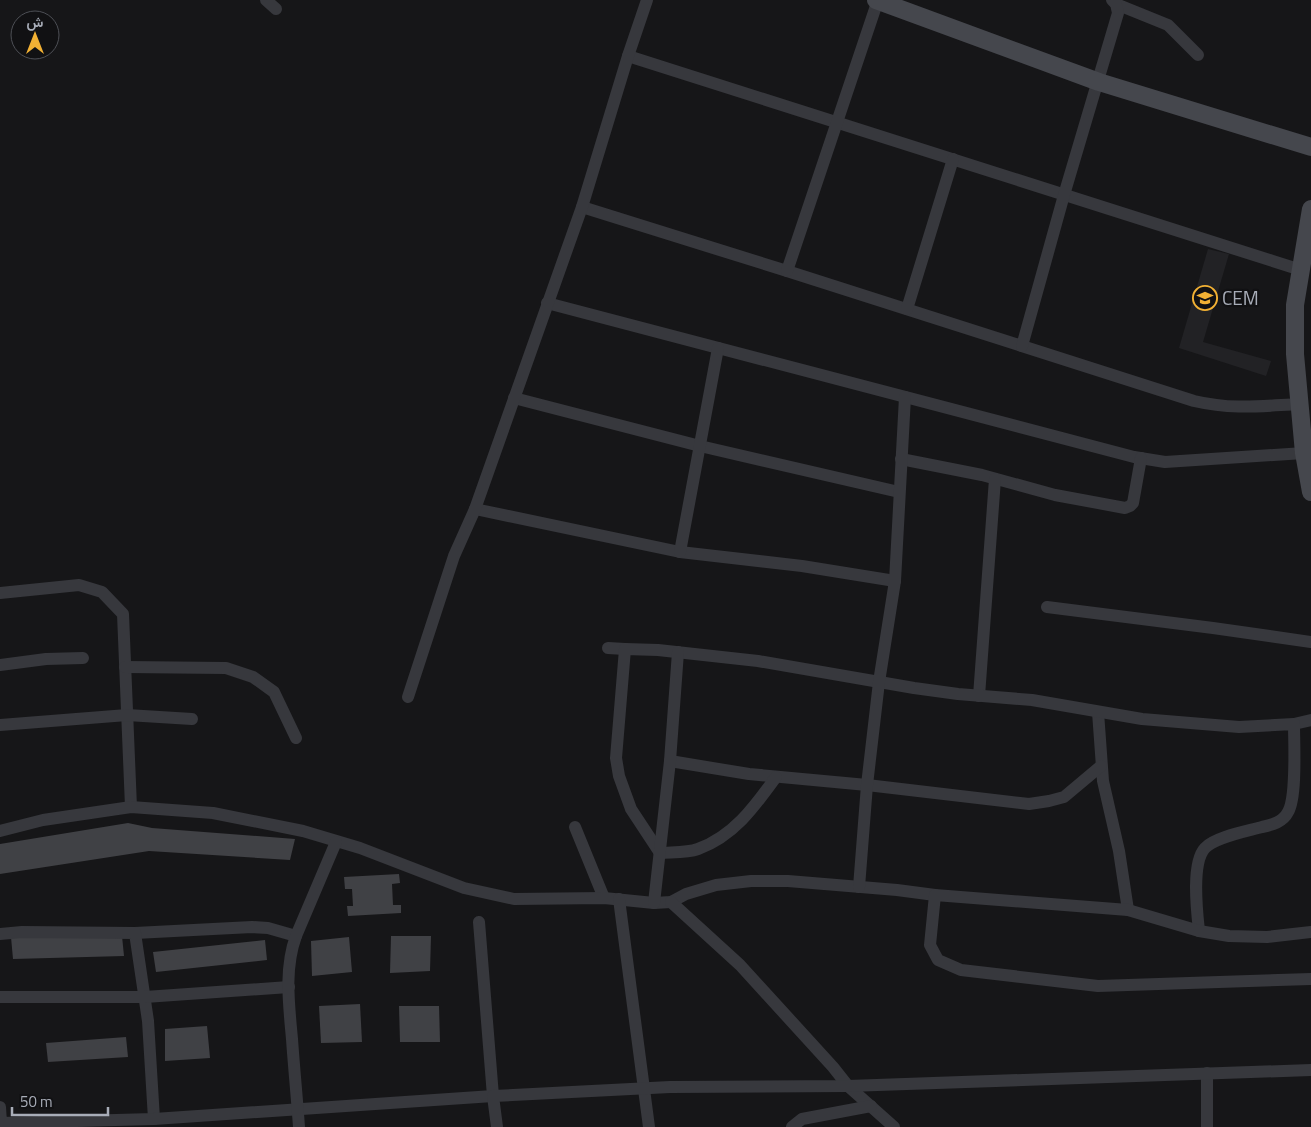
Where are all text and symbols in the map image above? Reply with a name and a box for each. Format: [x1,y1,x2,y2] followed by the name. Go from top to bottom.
[10,10,60,60] north arrow
[27,11,44,32] text: ش
[1222,283,1259,312] place label: CEM
[1192,285,1218,311] school or university icon: CEM
[12,1084,109,1116] scale bar
[20,1090,53,1113] text: 50 m

